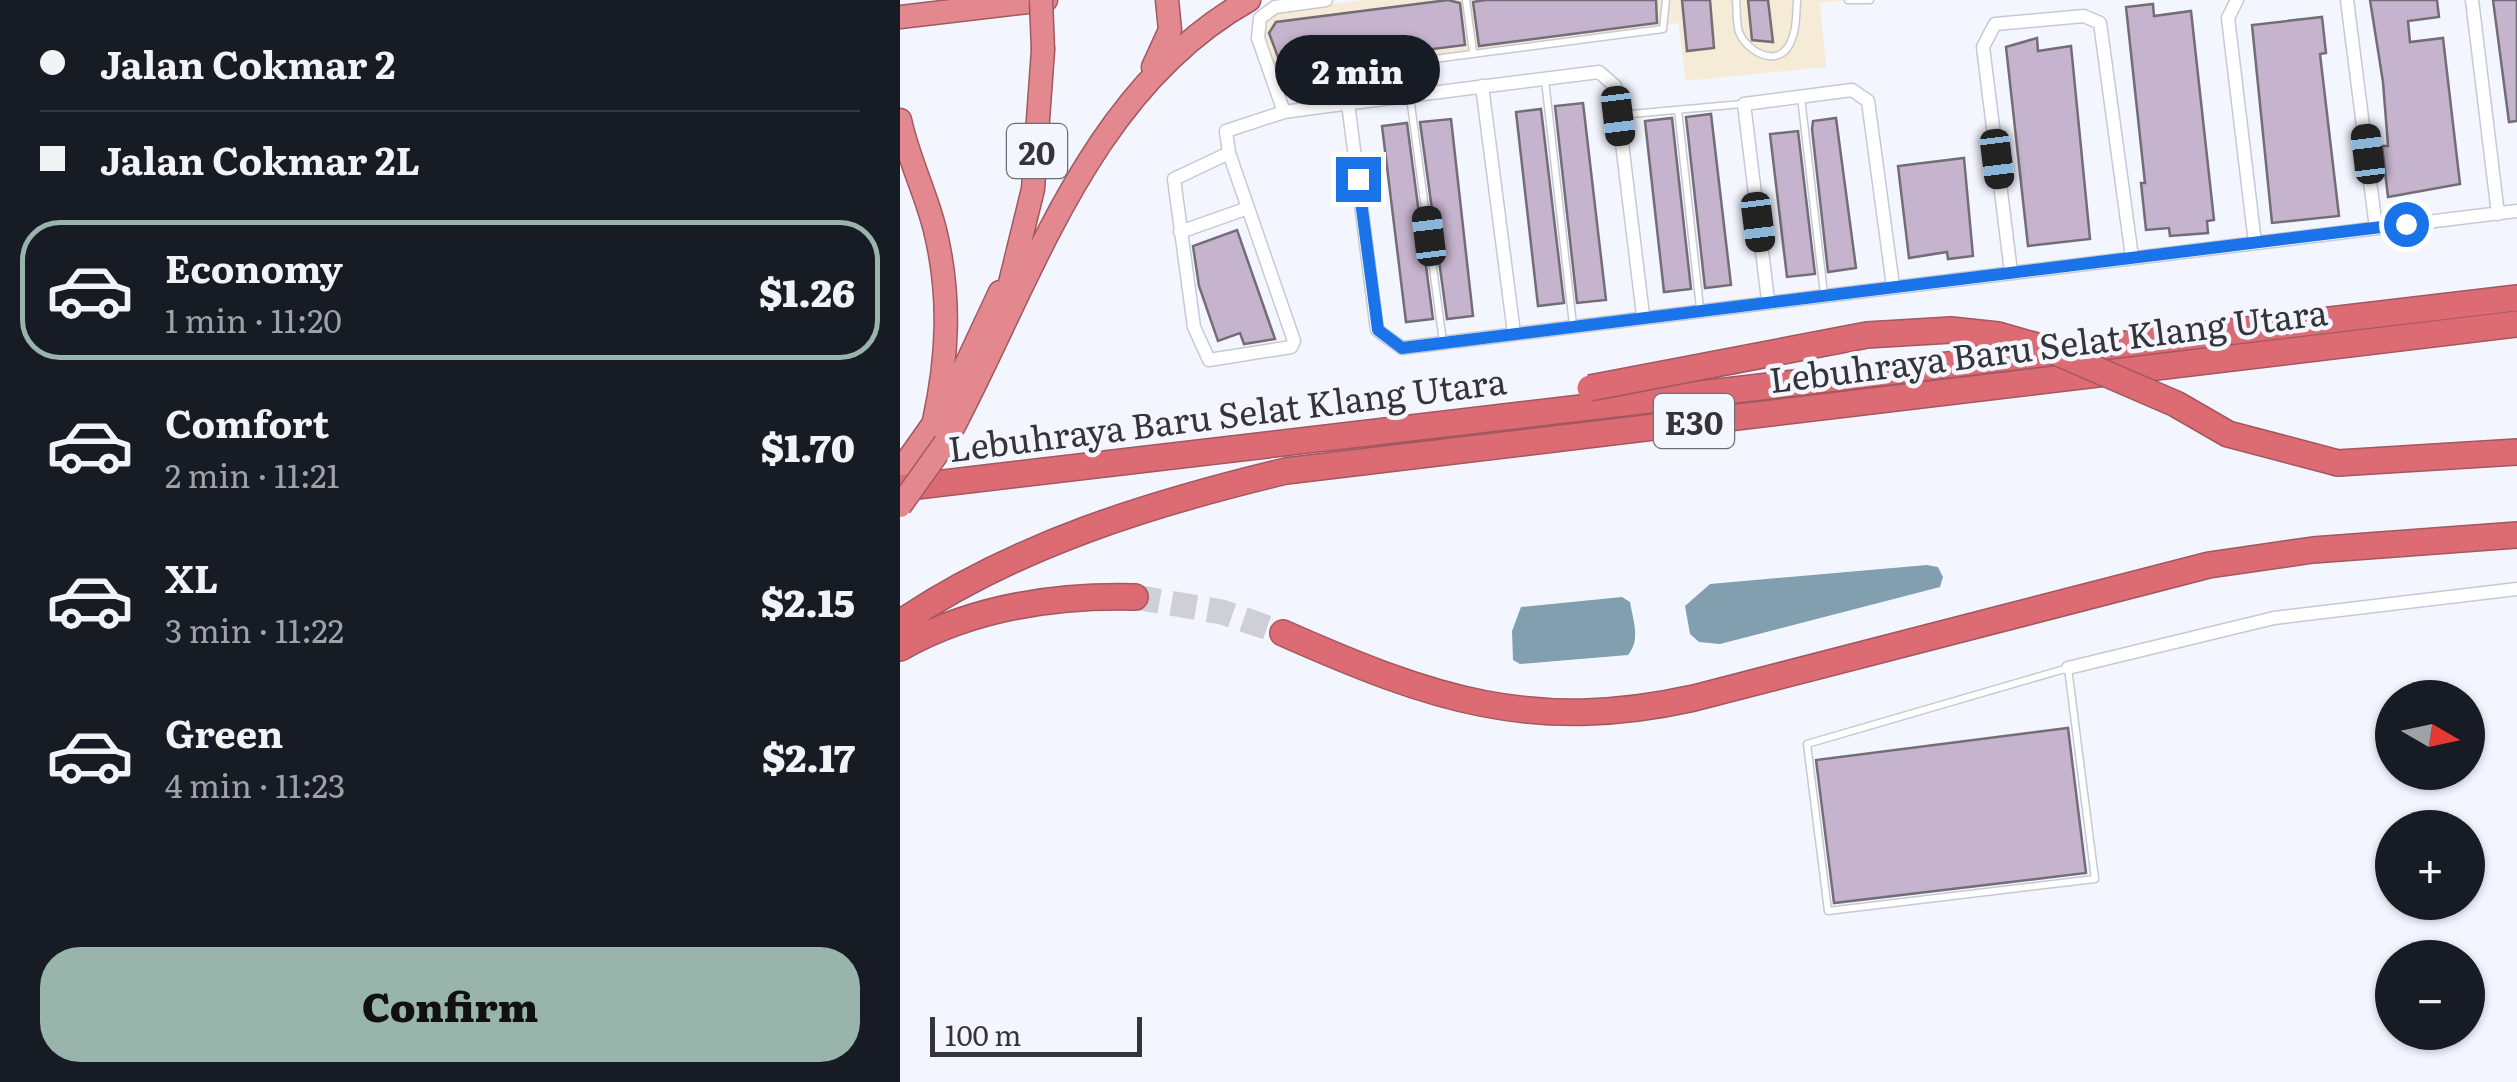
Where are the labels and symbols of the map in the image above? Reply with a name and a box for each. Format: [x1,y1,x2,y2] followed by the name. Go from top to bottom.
[1276,34,1440,104] callout: 2 min
[1599,84,1637,148] car
[2349,122,2387,186] car
[1007,124,1067,178] road number: 20
[1978,127,2016,191] car
[1336,157,1381,202] route end
[1739,190,1777,254] car
[2384,202,2429,247] route start
[1410,204,1448,268] car
[1766,284,2330,404] street label: Lebuhraya Baru Selat Klang Utara
[945,353,1509,473] street label: Lebuhraya Baru Selat Klang Utara
[1654,394,1734,448] road number: E30
[2375,680,2485,790] north arrow
[930,1012,1142,1056] scale bar

